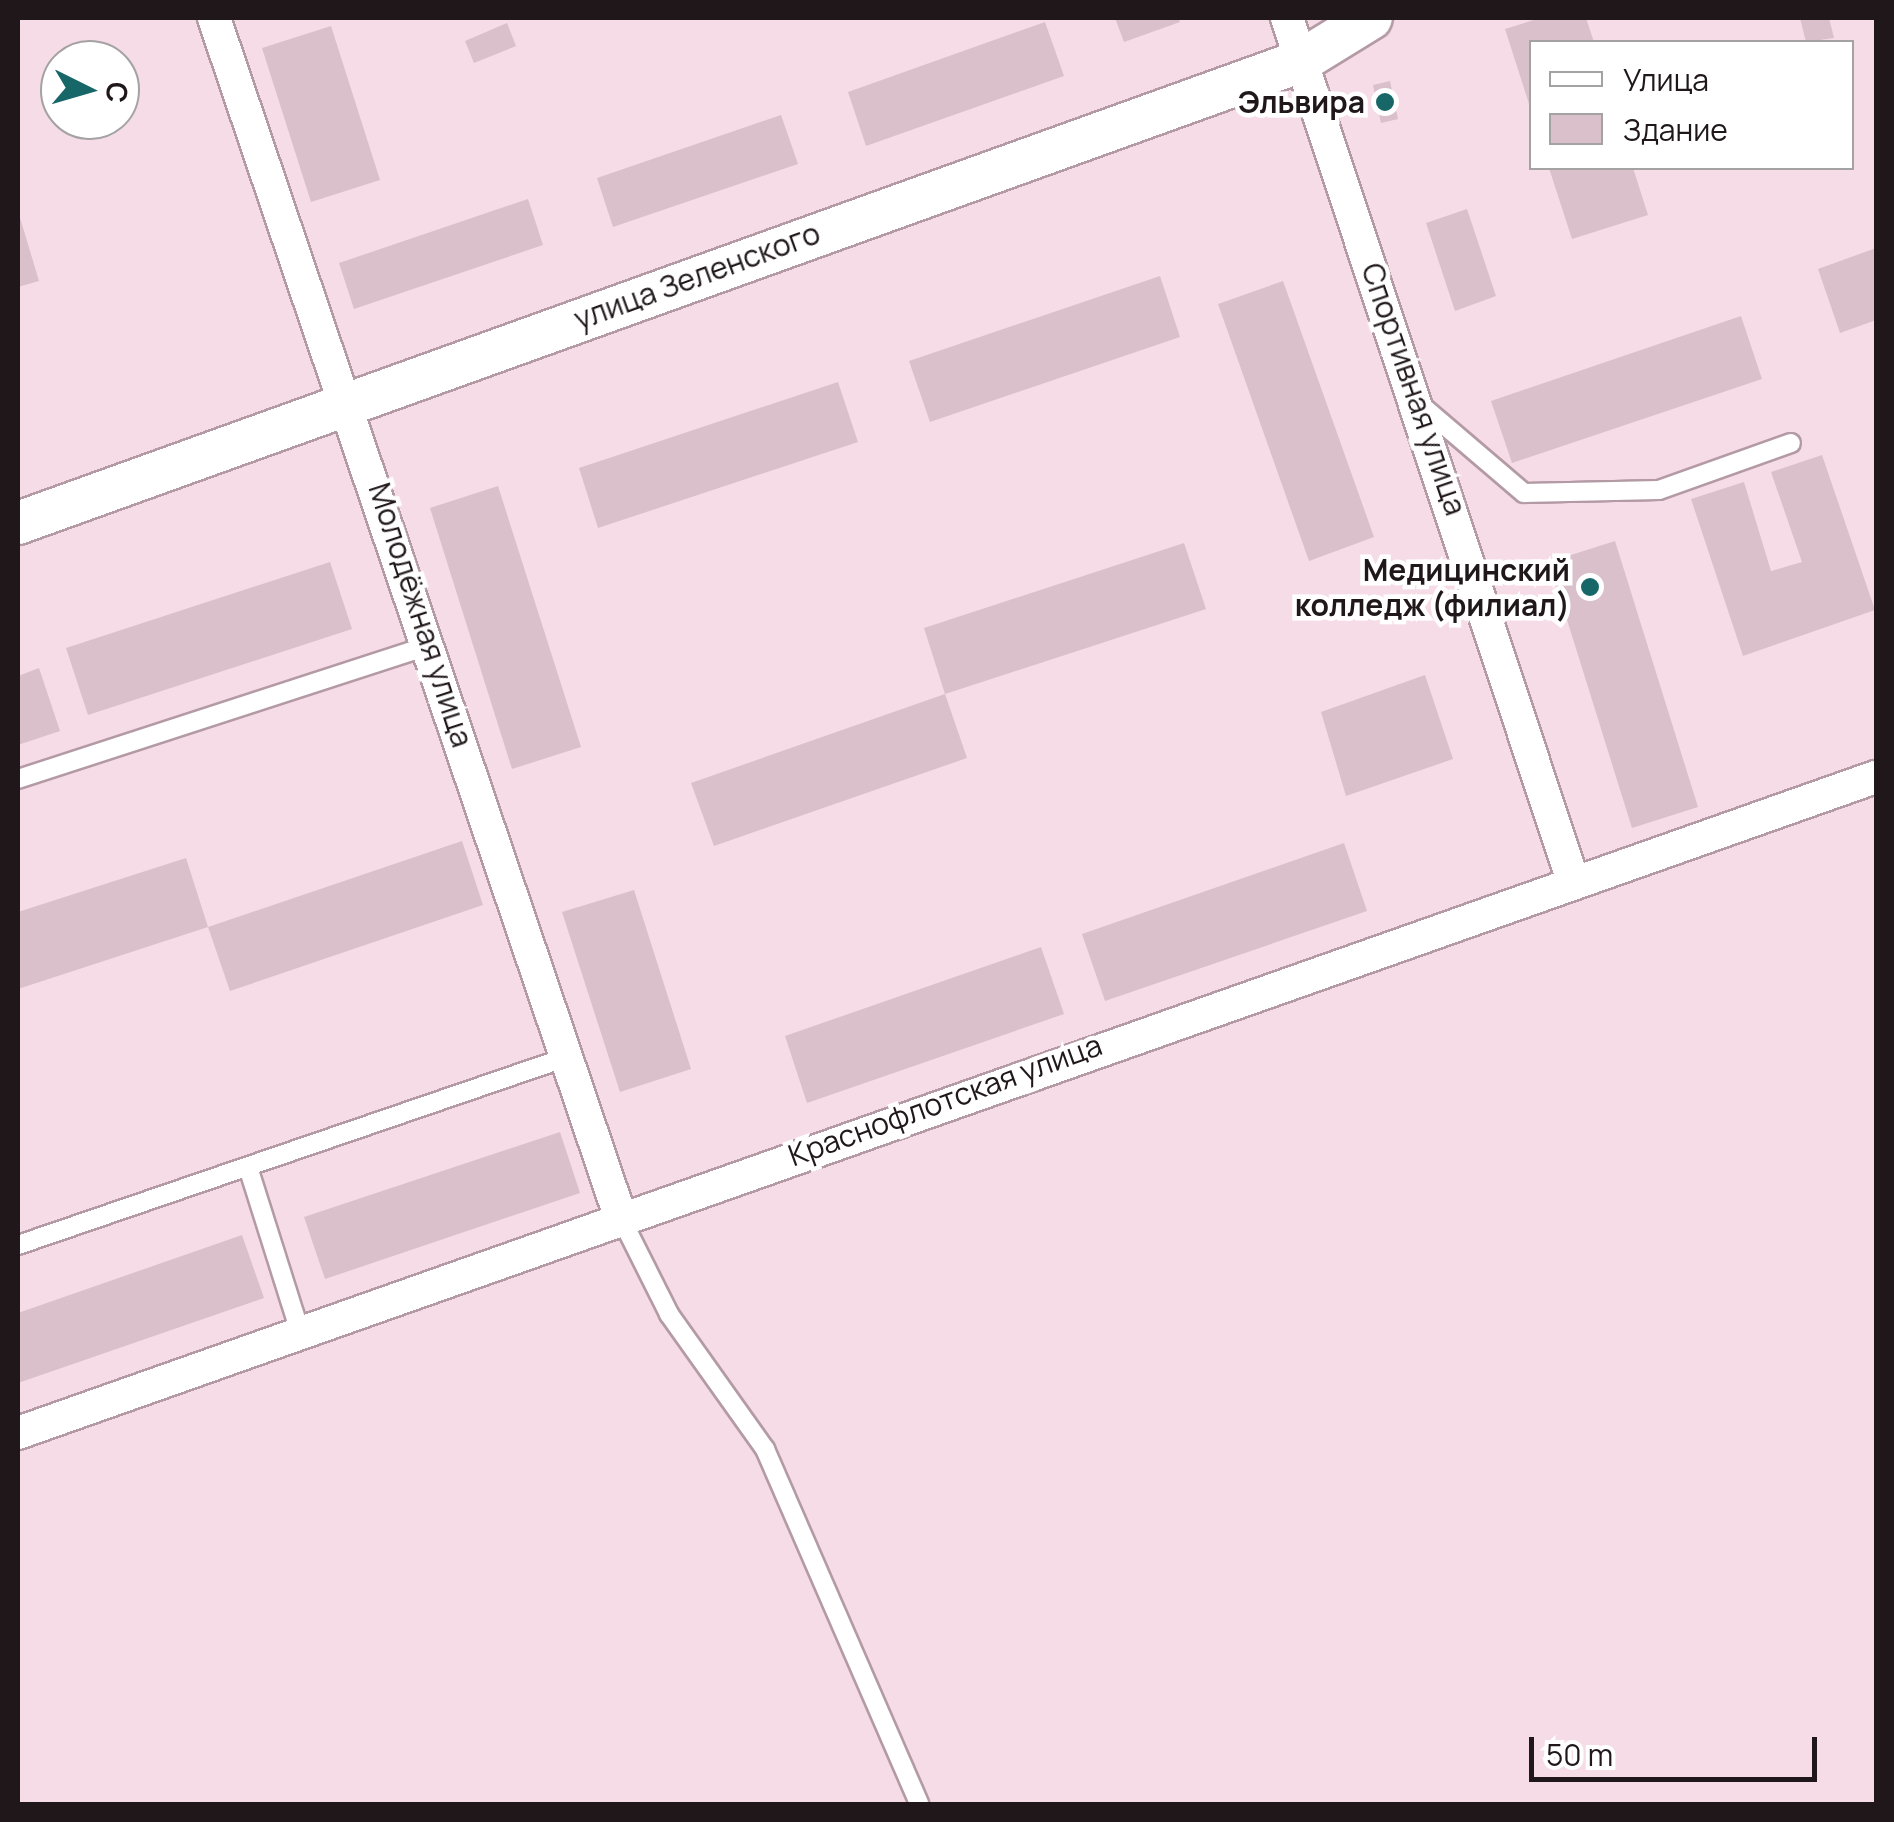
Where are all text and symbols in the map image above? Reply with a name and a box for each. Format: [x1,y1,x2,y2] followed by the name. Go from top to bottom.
[40,40,140,140] north arrow
[1529,40,1854,170] legend
[1623,59,1709,100] text: Улица
[98,80,138,104] text: С
[1238,84,1365,120] place label: Эльвира
[1374,91,1396,113] marker: Эльвира
[1623,109,1728,150] text: Здание
[569,215,825,337] street label: улица Зеленского
[1354,258,1474,520] street label: Спортивная улица
[361,478,481,752] street label: Молодёжная улица
[1295,552,1570,622] place label: Медицинский колледж (филиал)
[1579,576,1601,598] marker: Медицинский колледж (филиал)
[783,1027,1107,1173] street label: Краснофлотская улица
[1534,1717,1822,1779] scale bar
[1546,1734,1613,1775] text: 50 m

